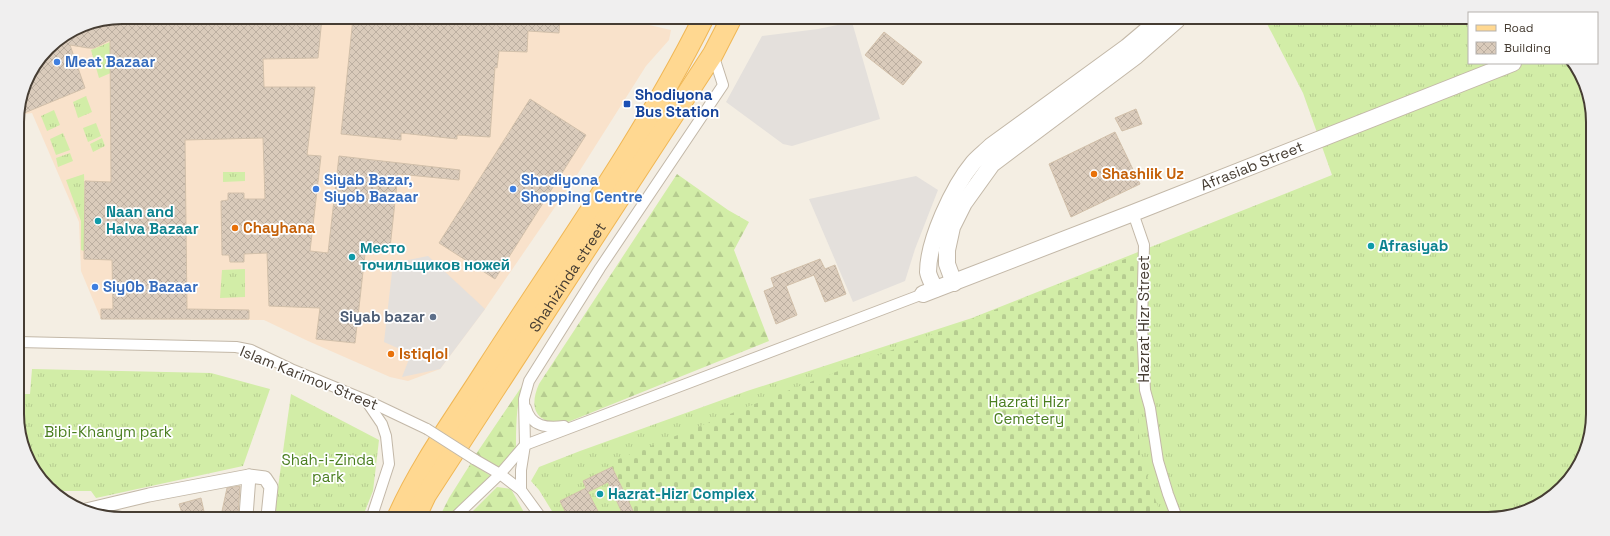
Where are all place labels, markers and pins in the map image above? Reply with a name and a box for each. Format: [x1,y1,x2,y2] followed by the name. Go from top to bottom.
[65,52,155,71] place label: Meat Bazaar
[52,57,62,67] marker: Meat Bazaar
[635,85,719,121] place label: Shodiyona Bus Station
[622,99,632,109] marker: Shodiyona Bus Station
[1102,164,1184,183] place label: Shashlik Uz
[1089,169,1099,179] marker: Shashlik Uz
[324,170,419,206] place label: Siyab Bazar, Siyob Bazaar
[521,170,643,206] place label: Shodiyona Shopping Centre
[311,184,321,194] marker: Siyab Bazar, Siyob Bazaar
[508,184,518,194] marker: Shodiyona Shopping Centre
[106,202,199,238] place label: Naan and Halva Bazaar
[93,216,103,226] marker: Naan and Halva Bazaar
[243,218,316,237] place label: Chayhana
[230,223,240,233] marker: Chayhana
[1379,236,1448,255] place label: Afrasiyab
[360,238,510,274] place label: Место точильщиков ножей
[1366,241,1376,251] marker: Afrasiyab
[347,252,357,262] marker: Место точильщиков ножей
[103,277,198,296] place label: Siy0b Bazaar
[90,282,100,292] marker: Siy0b Bazaar
[340,307,425,326] place label: Siyab bazar
[428,312,438,322] marker: Siyab bazar
[399,344,448,363] place label: Istiqlol
[386,349,396,359] marker: Istiqlol
[608,484,755,503] place label: Hazrat-Hizr Complex
[595,489,605,499] marker: Hazrat-Hizr Complex

